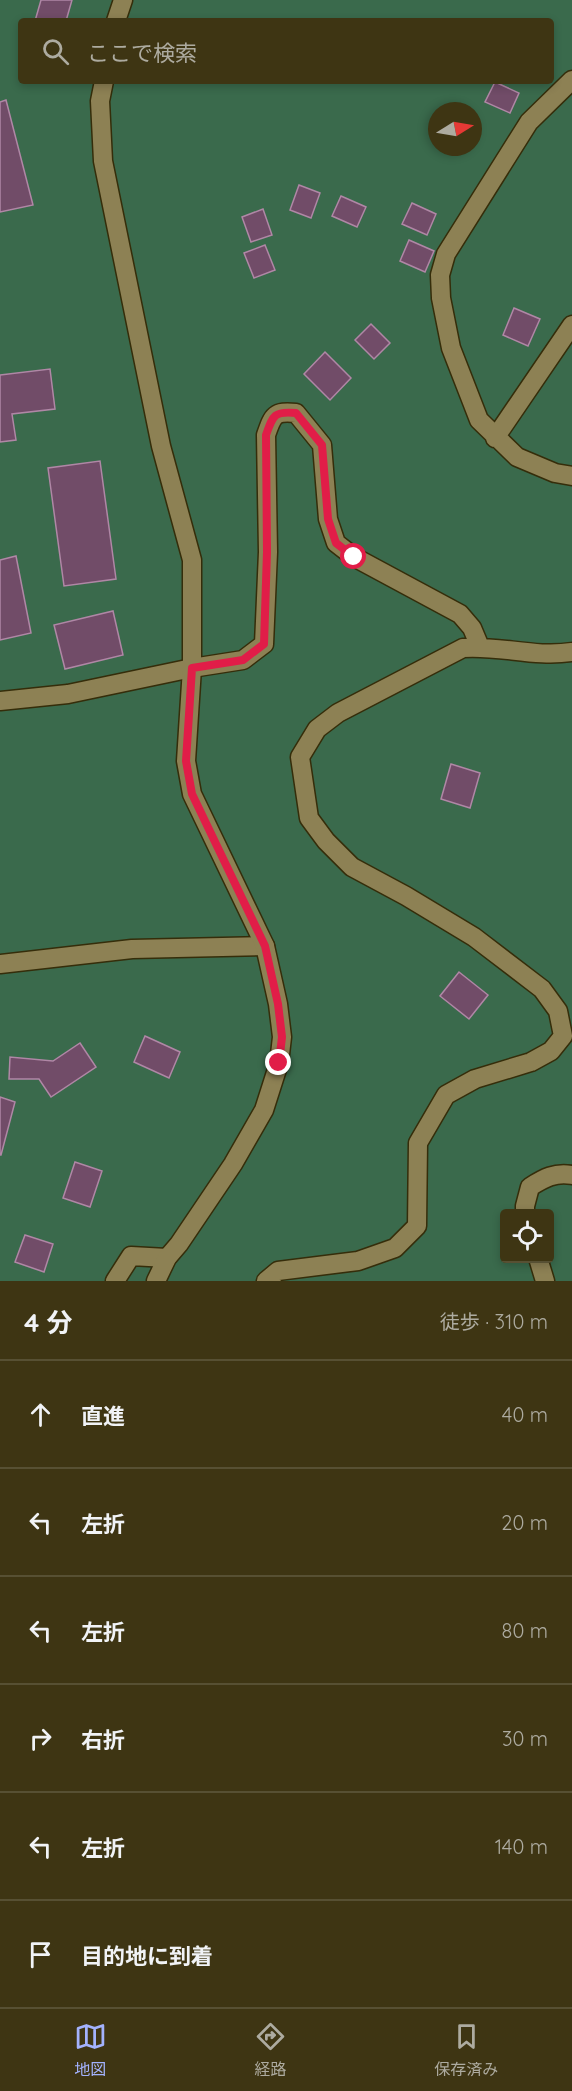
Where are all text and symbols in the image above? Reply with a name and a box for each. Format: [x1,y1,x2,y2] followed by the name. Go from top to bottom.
[18,18,554,84] search box
[39,35,72,68] icon: search
[87,39,197,67] text: ここで検索
[428,102,482,156] north arrow
[340,543,366,569] route start
[265,1049,291,1075] route end
[500,1209,554,1263] map controls
[500,1209,554,1263] button: locate
[24,1306,73,1339] text: 4 分
[440,1309,548,1334] text: 徒歩 · 310 m
[24,1398,57,1431] icon: ahead
[81,1402,125,1430] text: 直進
[502,1402,548,1427] text: 40 m
[24,1506,57,1539] icon: left
[81,1510,125,1538] text: 左折
[501,1510,548,1535] text: 20 m
[24,1614,57,1647] icon: left
[81,1618,125,1646] text: 左折
[502,1618,548,1643] text: 80 m
[24,1722,57,1755] icon: right
[81,1726,125,1754] text: 右折
[502,1726,548,1751] text: 30 m
[24,1830,57,1863] icon: left
[81,1834,125,1862] text: 左折
[495,1834,548,1859] text: 140 m
[24,1938,57,1971] icon: arrive
[81,1942,213,1970] text: 目的地に到着
[74,2020,107,2080] tab: 地図
[254,2020,287,2080] tab: 経路
[434,2020,498,2080] tab: 保存済み

